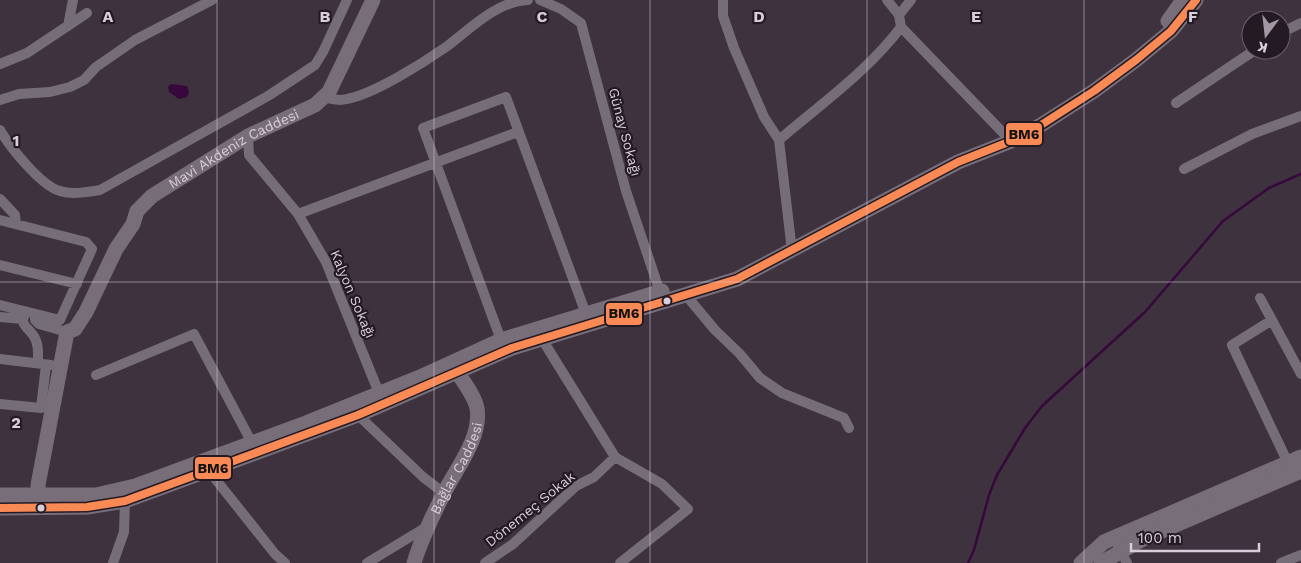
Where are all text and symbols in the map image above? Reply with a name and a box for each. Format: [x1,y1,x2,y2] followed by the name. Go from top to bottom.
[103,7,114,26] text: A
[320,7,331,26] text: B
[537,7,548,26] text: C
[753,7,765,26] text: D
[971,7,981,26] text: E
[1188,7,1198,26] text: F
[1241,10,1291,60] north arrow
[1256,38,1269,57] text: K
[606,86,644,178] street label: Günay Sokağı
[165,106,301,192] street label: Mavi Akdeniz Caddesi
[1005,122,1043,146] line badge: BM6
[1009,126,1040,142] text: BM6
[13,131,19,150] text: 1
[327,248,379,340] street label: Kalyon Sokağı
[662,296,672,306] unlabelled marker
[605,302,643,326] line badge: BM6
[609,305,640,321] text: BM6
[11,413,21,432] text: 2
[427,421,485,517] street label: Bağlar Caddesi
[194,456,232,480] line badge: BM6
[198,460,229,476] text: BM6
[482,468,578,550] street label: Dönemeç Sokak
[36,503,46,513] unlabelled marker
[1131,520,1258,552] scale bar
[1138,529,1182,547] text: 100 m

